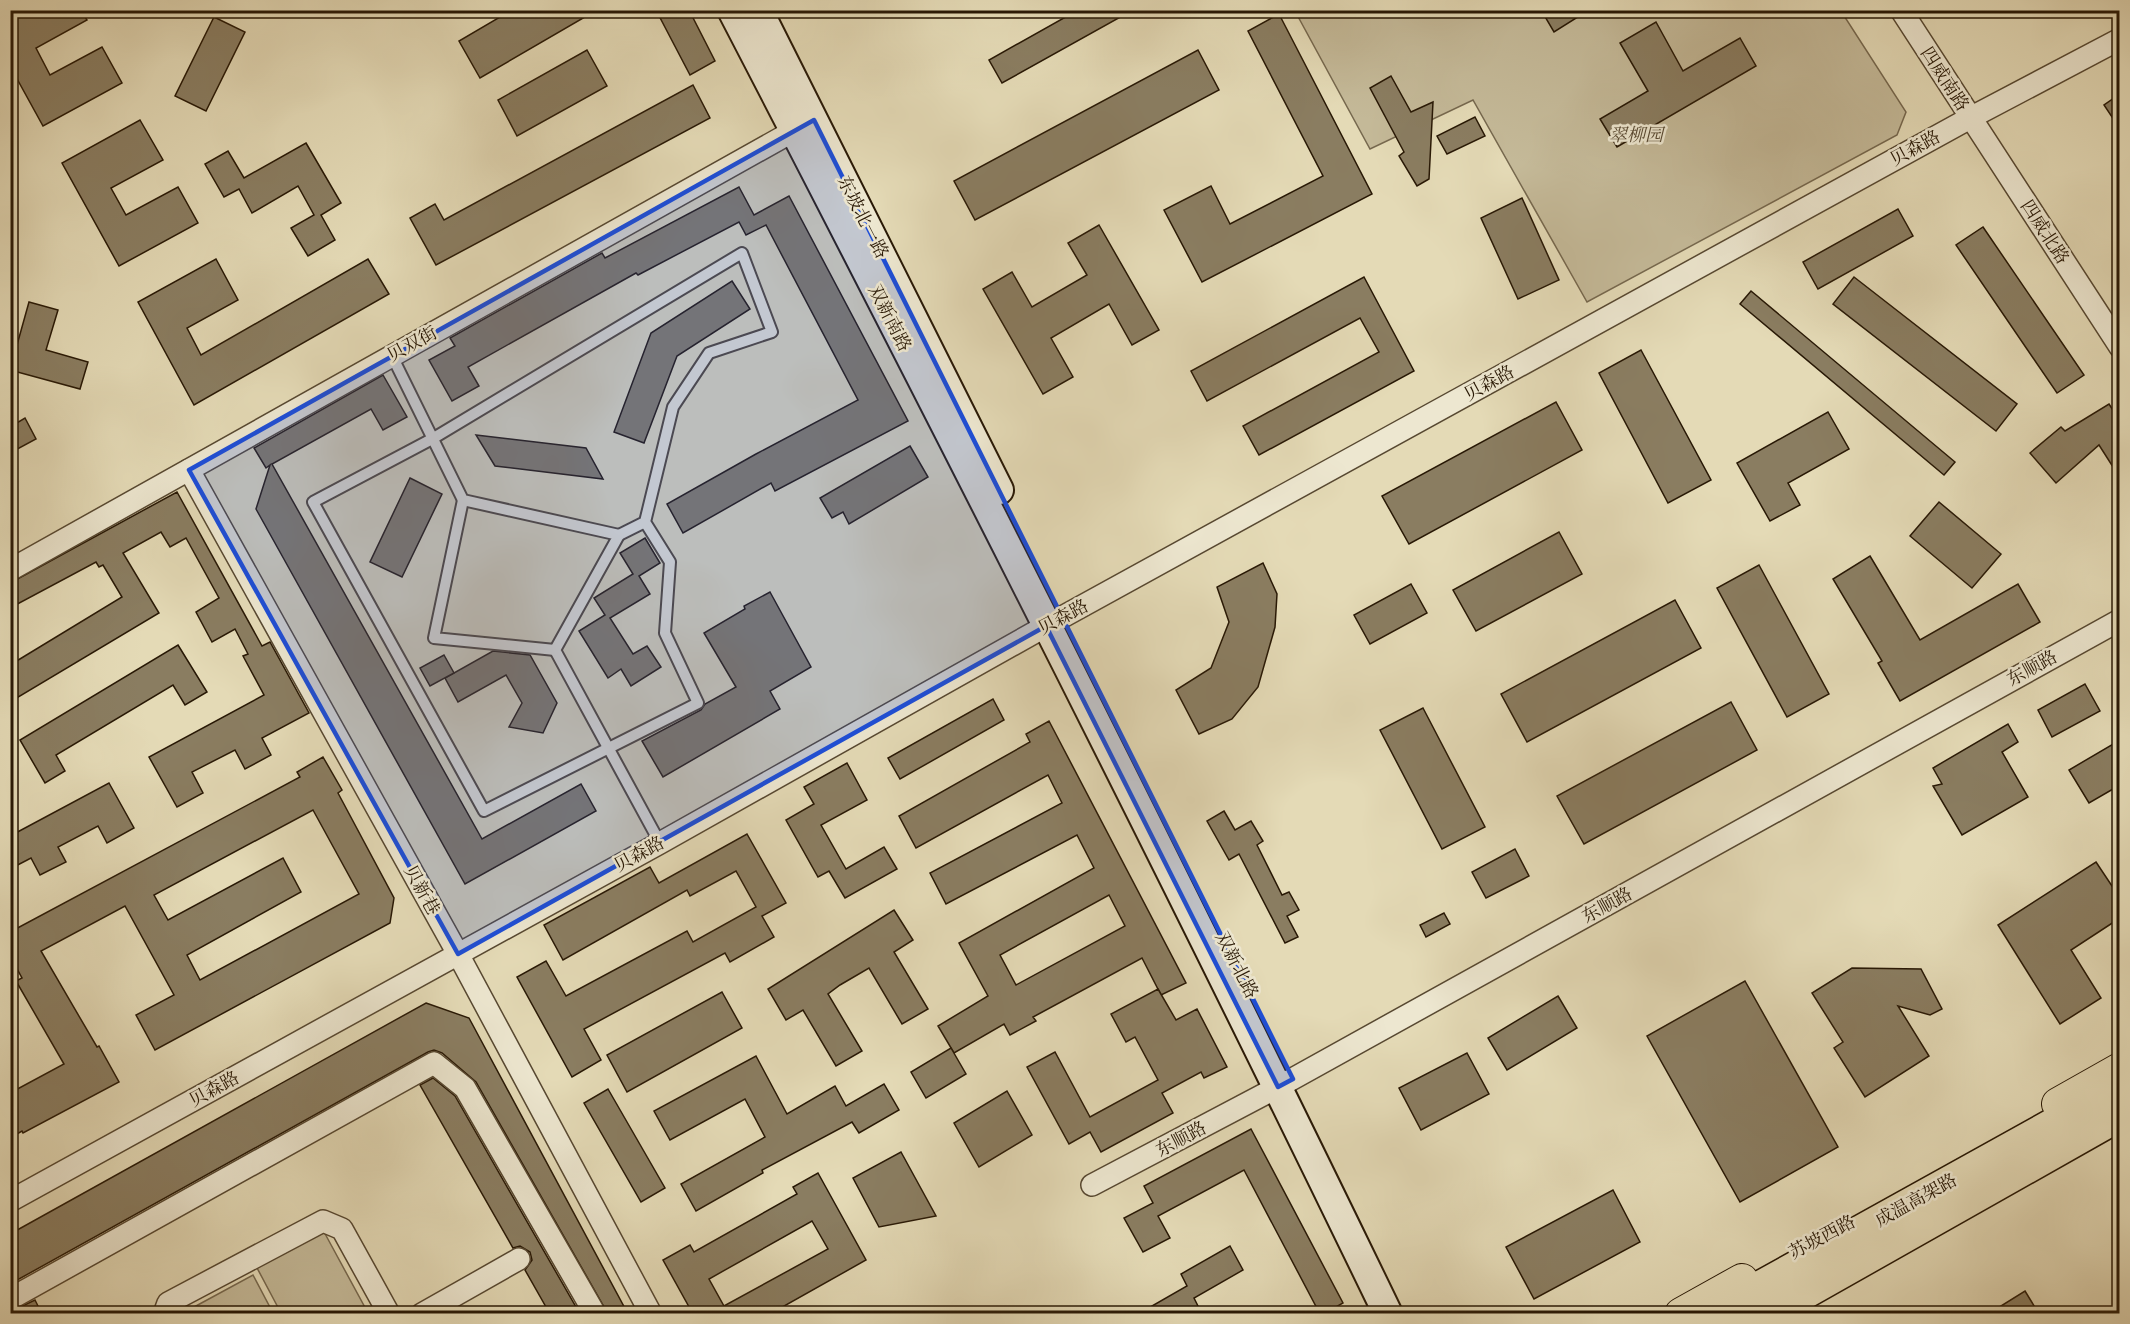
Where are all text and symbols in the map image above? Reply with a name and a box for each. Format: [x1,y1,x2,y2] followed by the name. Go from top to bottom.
[1913,43,1974,117] street label: 四威南路
[1609,124,1666,150] park label: 翠柳园
[1886,125,1946,174] street label: 贝森路
[829,172,893,264] street label: 东坡北一路
[2013,196,2074,270] street label: 四威北路
[860,281,916,357] street label: 双新南路
[383,321,443,370] street label: 贝双街
[1460,360,1520,409] street label: 贝森路
[1034,595,1094,643] street label: 贝森路
[2003,645,2063,694] street label: 东顺路
[610,831,670,880] street label: 贝森路
[396,861,445,921] street label: 贝新巷
[1578,882,1638,931] street label: 东顺路
[1207,928,1263,1004] street label: 双新北路
[185,1066,245,1115] street label: 贝森路
[1152,1117,1212,1165] street label: 东顺路
[1871,1169,1963,1235] street label: 成温高架路
[1785,1210,1861,1267] street label: 苏坡西路

